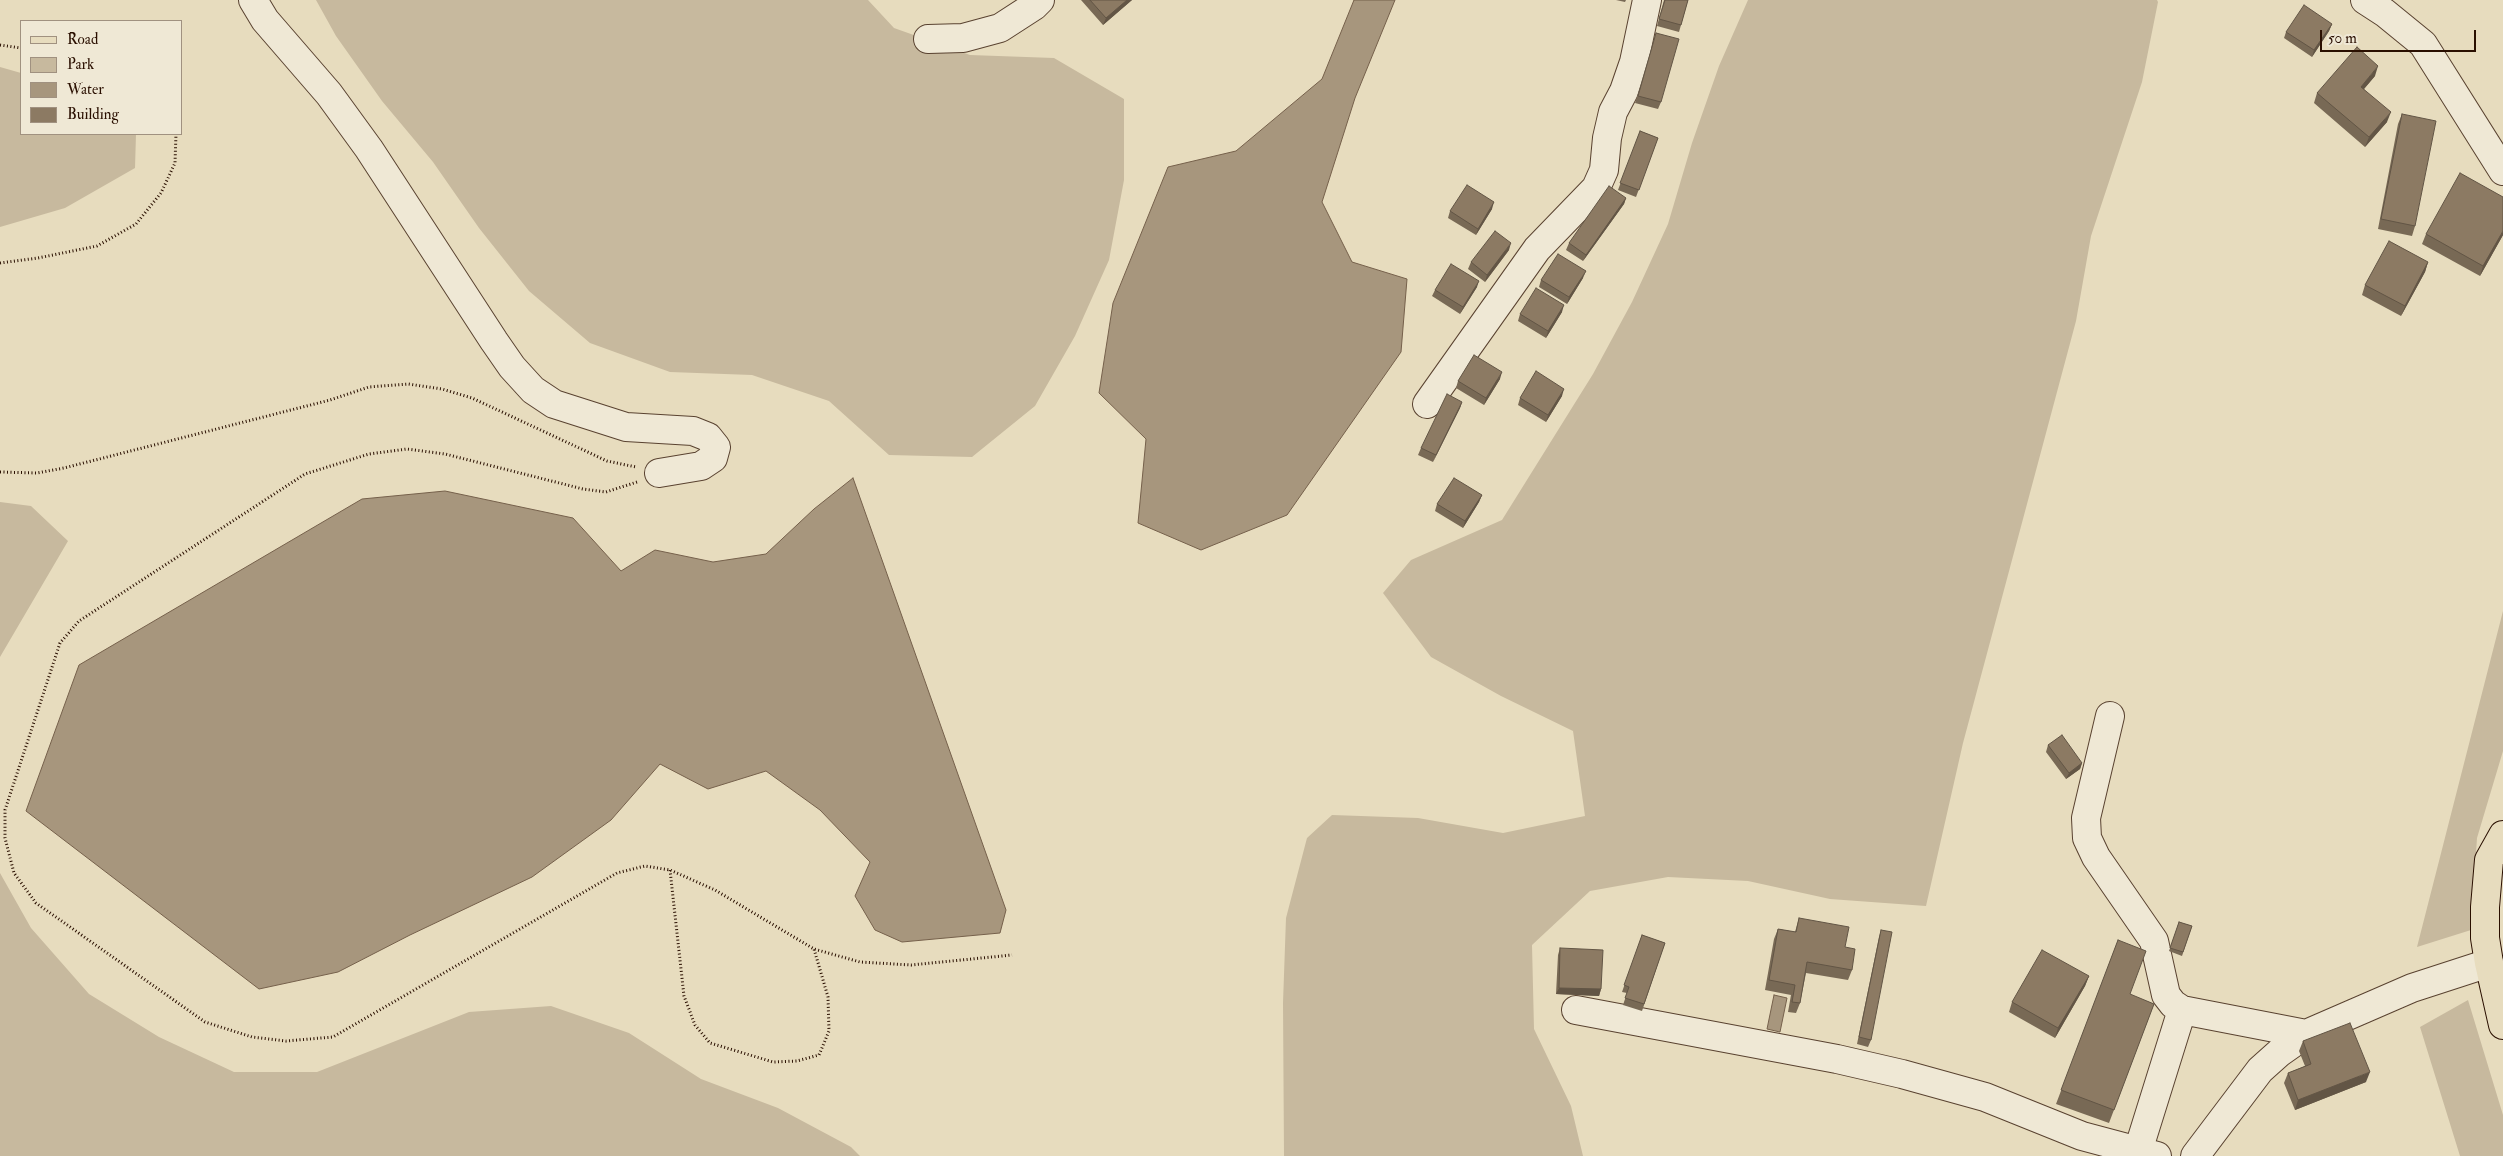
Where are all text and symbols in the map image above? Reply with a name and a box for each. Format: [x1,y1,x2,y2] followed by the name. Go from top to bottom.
[20,20,182,135] legend
[2323,20,2479,52] scale bar
[2328,29,2357,48] text: 50 m
[67,30,98,49] text: Road
[67,55,94,74] text: Park
[67,80,104,99] text: Water
[67,105,119,124] text: Building

